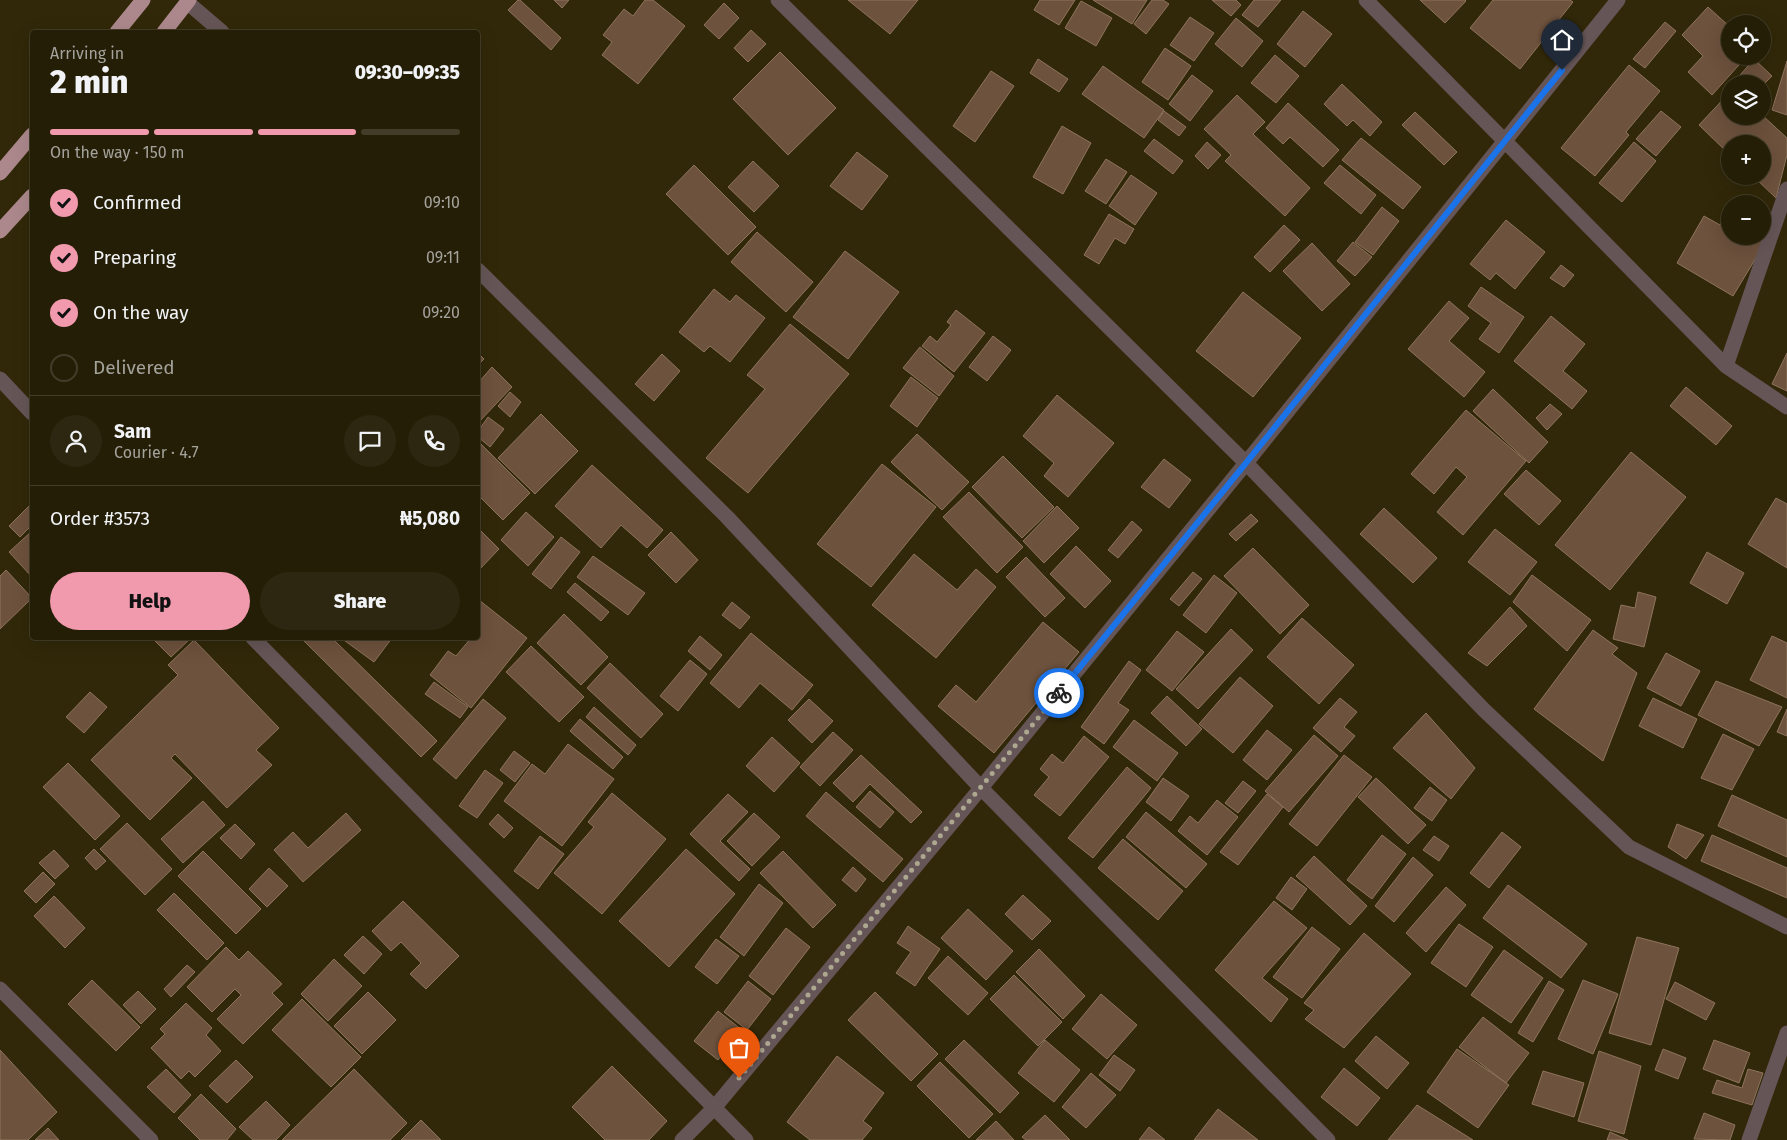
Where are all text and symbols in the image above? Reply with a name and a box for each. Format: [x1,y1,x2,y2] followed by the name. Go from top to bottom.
[1721,15,1771,245] map controls
[1721,15,1771,65] button: locate
[1541,19,1583,70] pin
[1548,26,1576,54] icon: home
[50,44,124,63] text: Arriving in
[355,61,460,84] text: 09:30–09:35
[50,63,128,101] text: 2 min
[1721,75,1771,125] button: layers
[1721,135,1771,185] button: +
[50,143,185,162] text: On the way · 150 m
[50,189,78,217] icon: check
[93,191,182,214] text: Confirmed
[424,193,460,212] text: 09:10
[1721,195,1771,245] button: −
[50,244,78,272] icon: check
[93,246,176,269] text: Preparing
[426,248,460,267] text: 09:11
[50,299,78,327] icon: check
[93,301,189,324] text: On the way
[422,303,460,322] text: 09:20
[93,356,175,379] text: Delivered
[50,415,102,467] button: person
[344,415,396,467] button: chat
[408,415,460,467] button: phone
[114,420,151,443] text: Sam
[114,443,199,462] text: Courier · 4.7
[50,507,150,530] text: Order #3573
[400,507,460,530] text: ₦5,080
[50,572,250,630] button: Help
[260,572,460,630] button: Share
[1034,668,1084,718] courier
[1045,679,1073,707] icon: bike
[718,1027,760,1078] pin
[725,1034,753,1062] icon: bag

